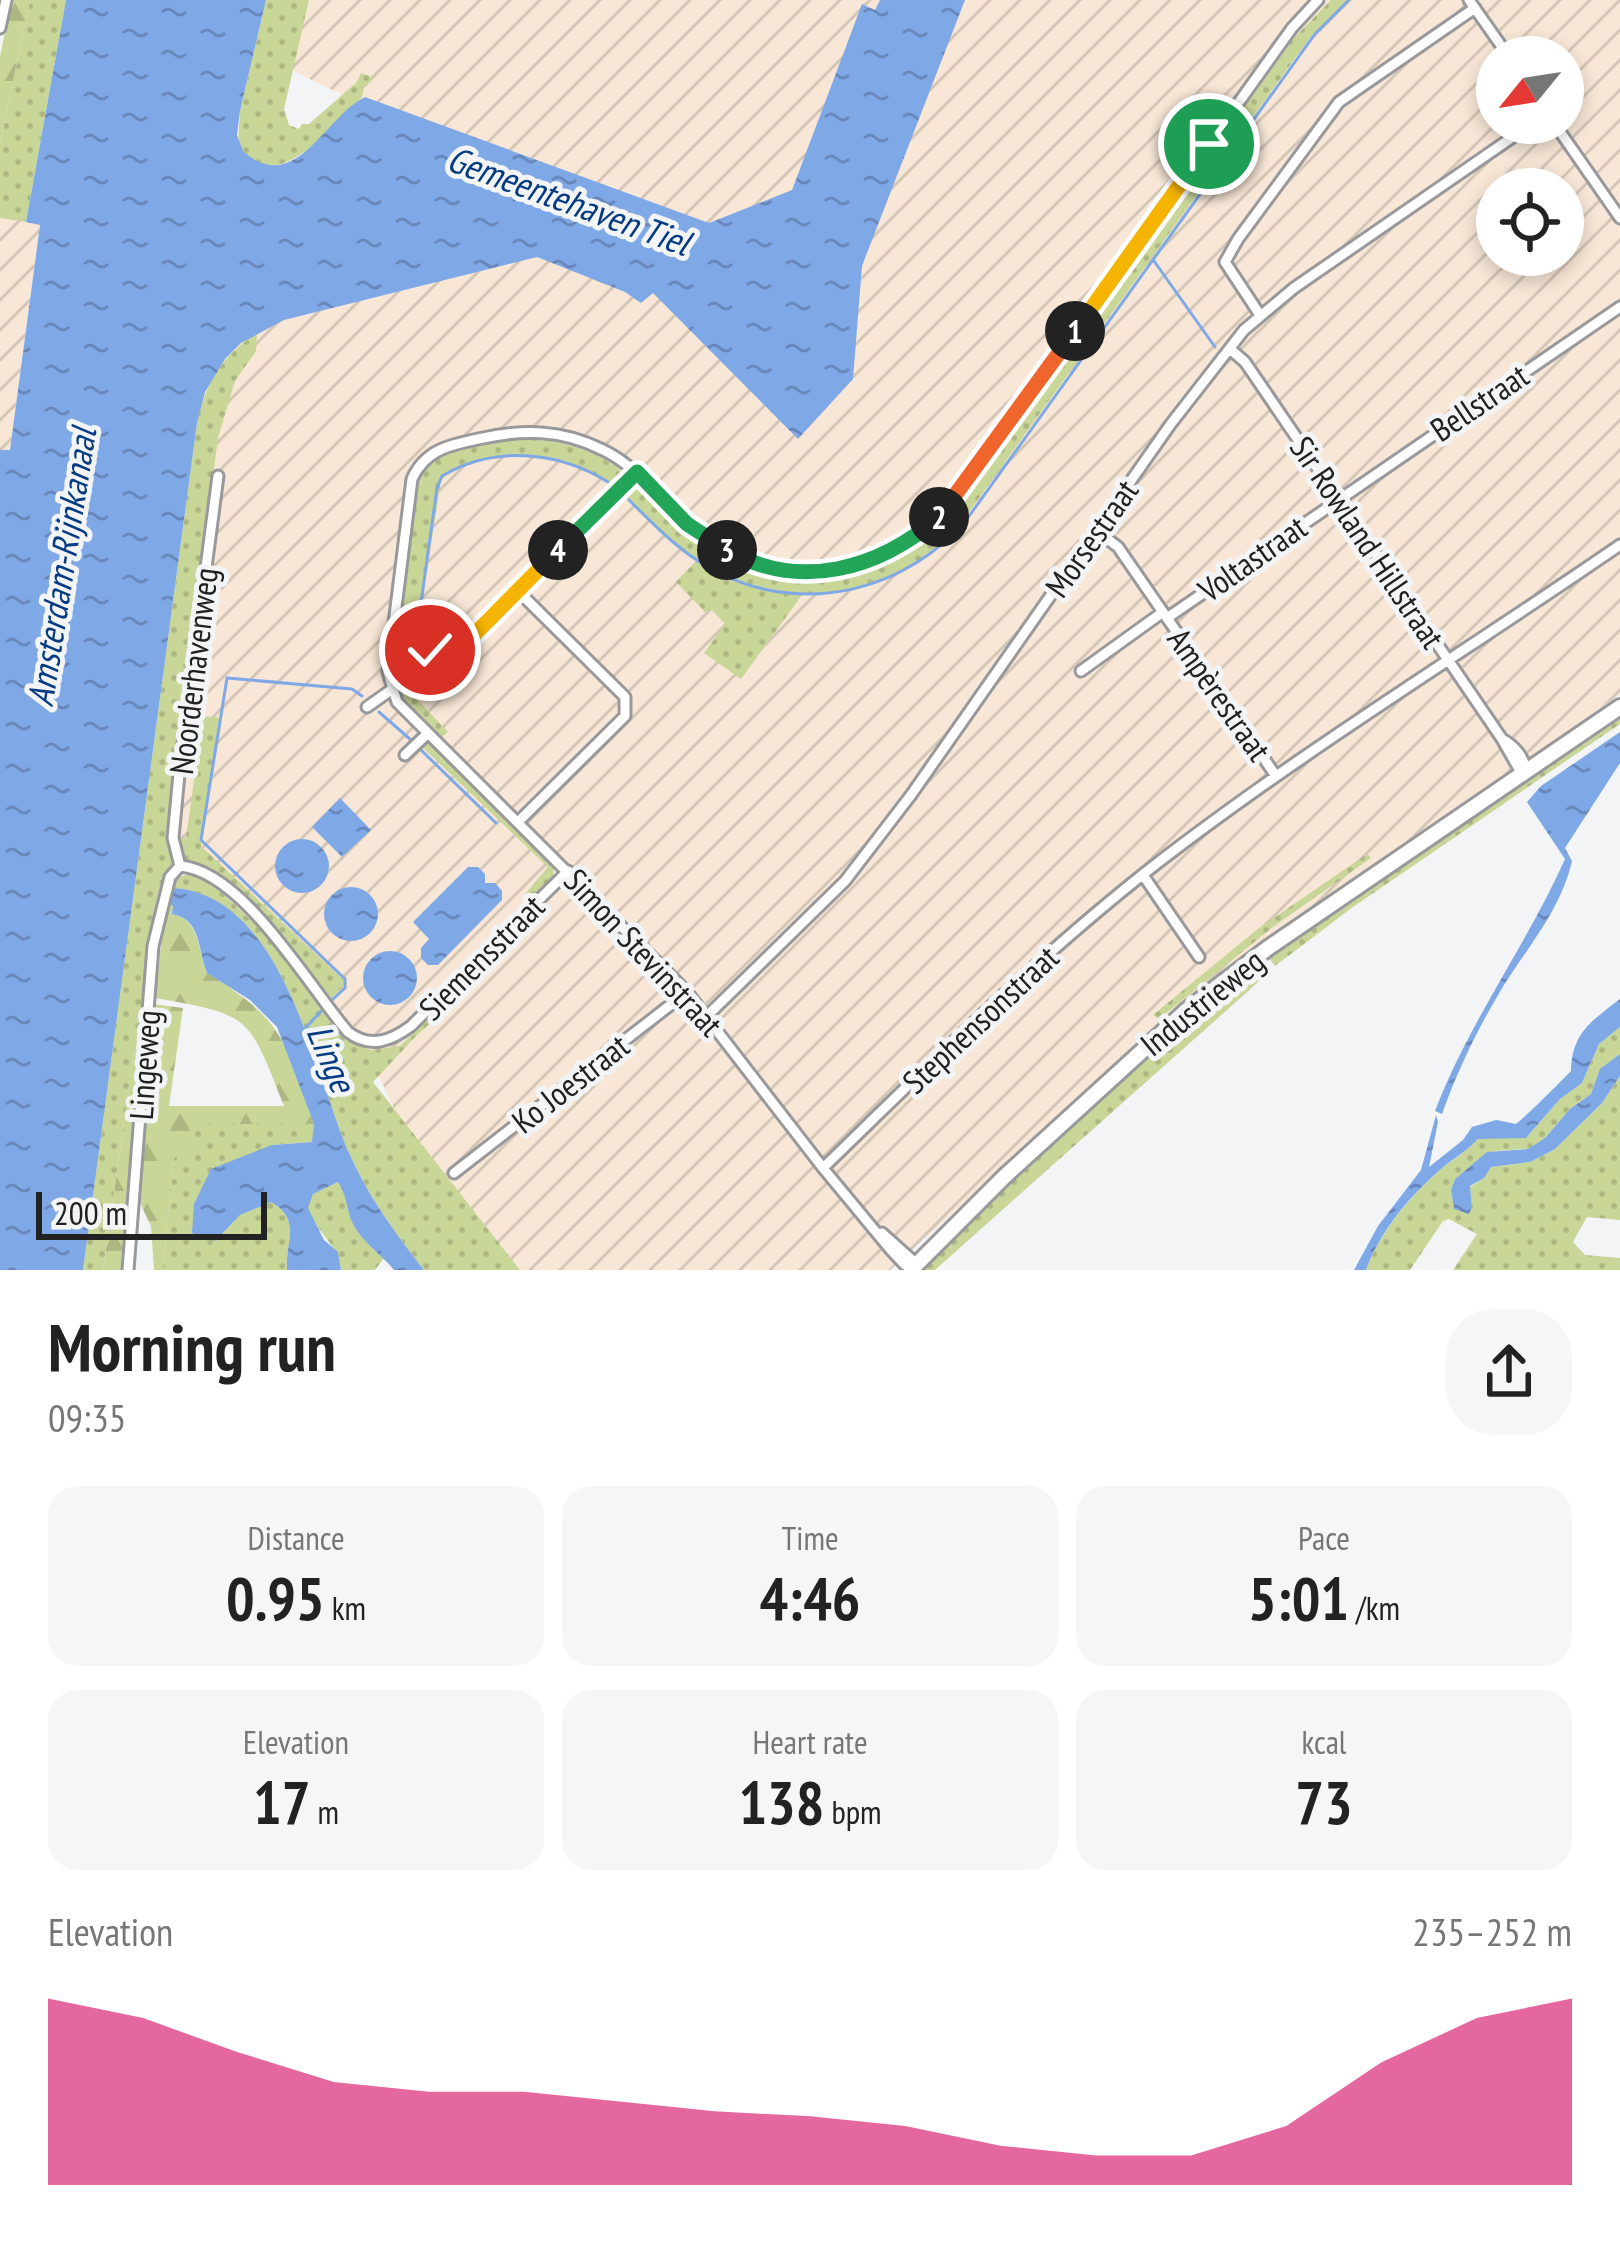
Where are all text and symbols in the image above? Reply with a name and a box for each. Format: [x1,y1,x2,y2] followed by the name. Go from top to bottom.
[1476,36,1584,144] north arrow
[1476,36,1584,276] map controls
[1158,93,1260,195] pin
[1176,111,1242,177] icon: arrive
[441,134,700,267] water label: Gemeentehaven Tiel
[1476,168,1584,276] button: locate
[1045,301,1105,361] pin: 1
[1067,309,1083,352] text: 1
[1422,354,1536,450] street label: Bellstraat
[16,421,107,709] water label: Amsterdam-Rijnkanaal
[1281,428,1455,656] street label: Sir Rowland Hillstraat
[1035,471,1147,605] street label: Morsestraat
[909,487,969,547] pin: 2
[931,495,947,538] text: 2
[1189,505,1315,611] street label: Voltastraat
[528,520,588,580] pin: 4
[697,520,757,580] pin: 3
[550,528,566,571] text: 4
[719,528,735,571] text: 3
[159,565,227,777] street label: Noorderhavenweg
[379,599,481,701] pin
[397,617,463,683] icon: check
[1159,619,1281,769] street label: Ampèrestraat
[555,859,733,1045] street label: Simon Stevinstraat
[409,885,553,1029] street label: Siemensstraat
[893,936,1067,1102] street label: Stephensonstraat
[1131,939,1273,1065] street label: Industrieweg
[119,1009,169,1121] street label: Lingeweg
[297,1017,368,1101] water label: Linge
[503,1024,637,1142] street label: Ko Joestraat
[36,1186,267,1239] scale bar
[54,1191,127,1234] text: 200 m
[48,1304,336,1389] text: Morning run
[1446,1309,1572,1435] button: share
[48,1392,126,1443] text: 09:35
[247,1516,345,1559] text: Distance
[781,1516,839,1559] text: Time
[1298,1516,1350,1559] text: Pace
[226,1559,325,1637] text: 0.95
[759,1559,861,1637] text: 4:46
[1248,1559,1349,1637] text: 5:01
[325,1586,366,1629] text: km
[1349,1586,1400,1629] text: /km
[243,1720,349,1763] text: Elevation
[752,1720,868,1763] text: Heart rate
[1301,1720,1347,1763] text: kcal
[253,1763,310,1841] text: 17
[738,1763,824,1841] text: 138
[1295,1763,1353,1841] text: 73
[310,1790,339,1833] text: m
[824,1790,882,1833] text: bpm
[48,1906,173,1957] text: Elevation
[1412,1906,1572,1957] text: 235–252 m

